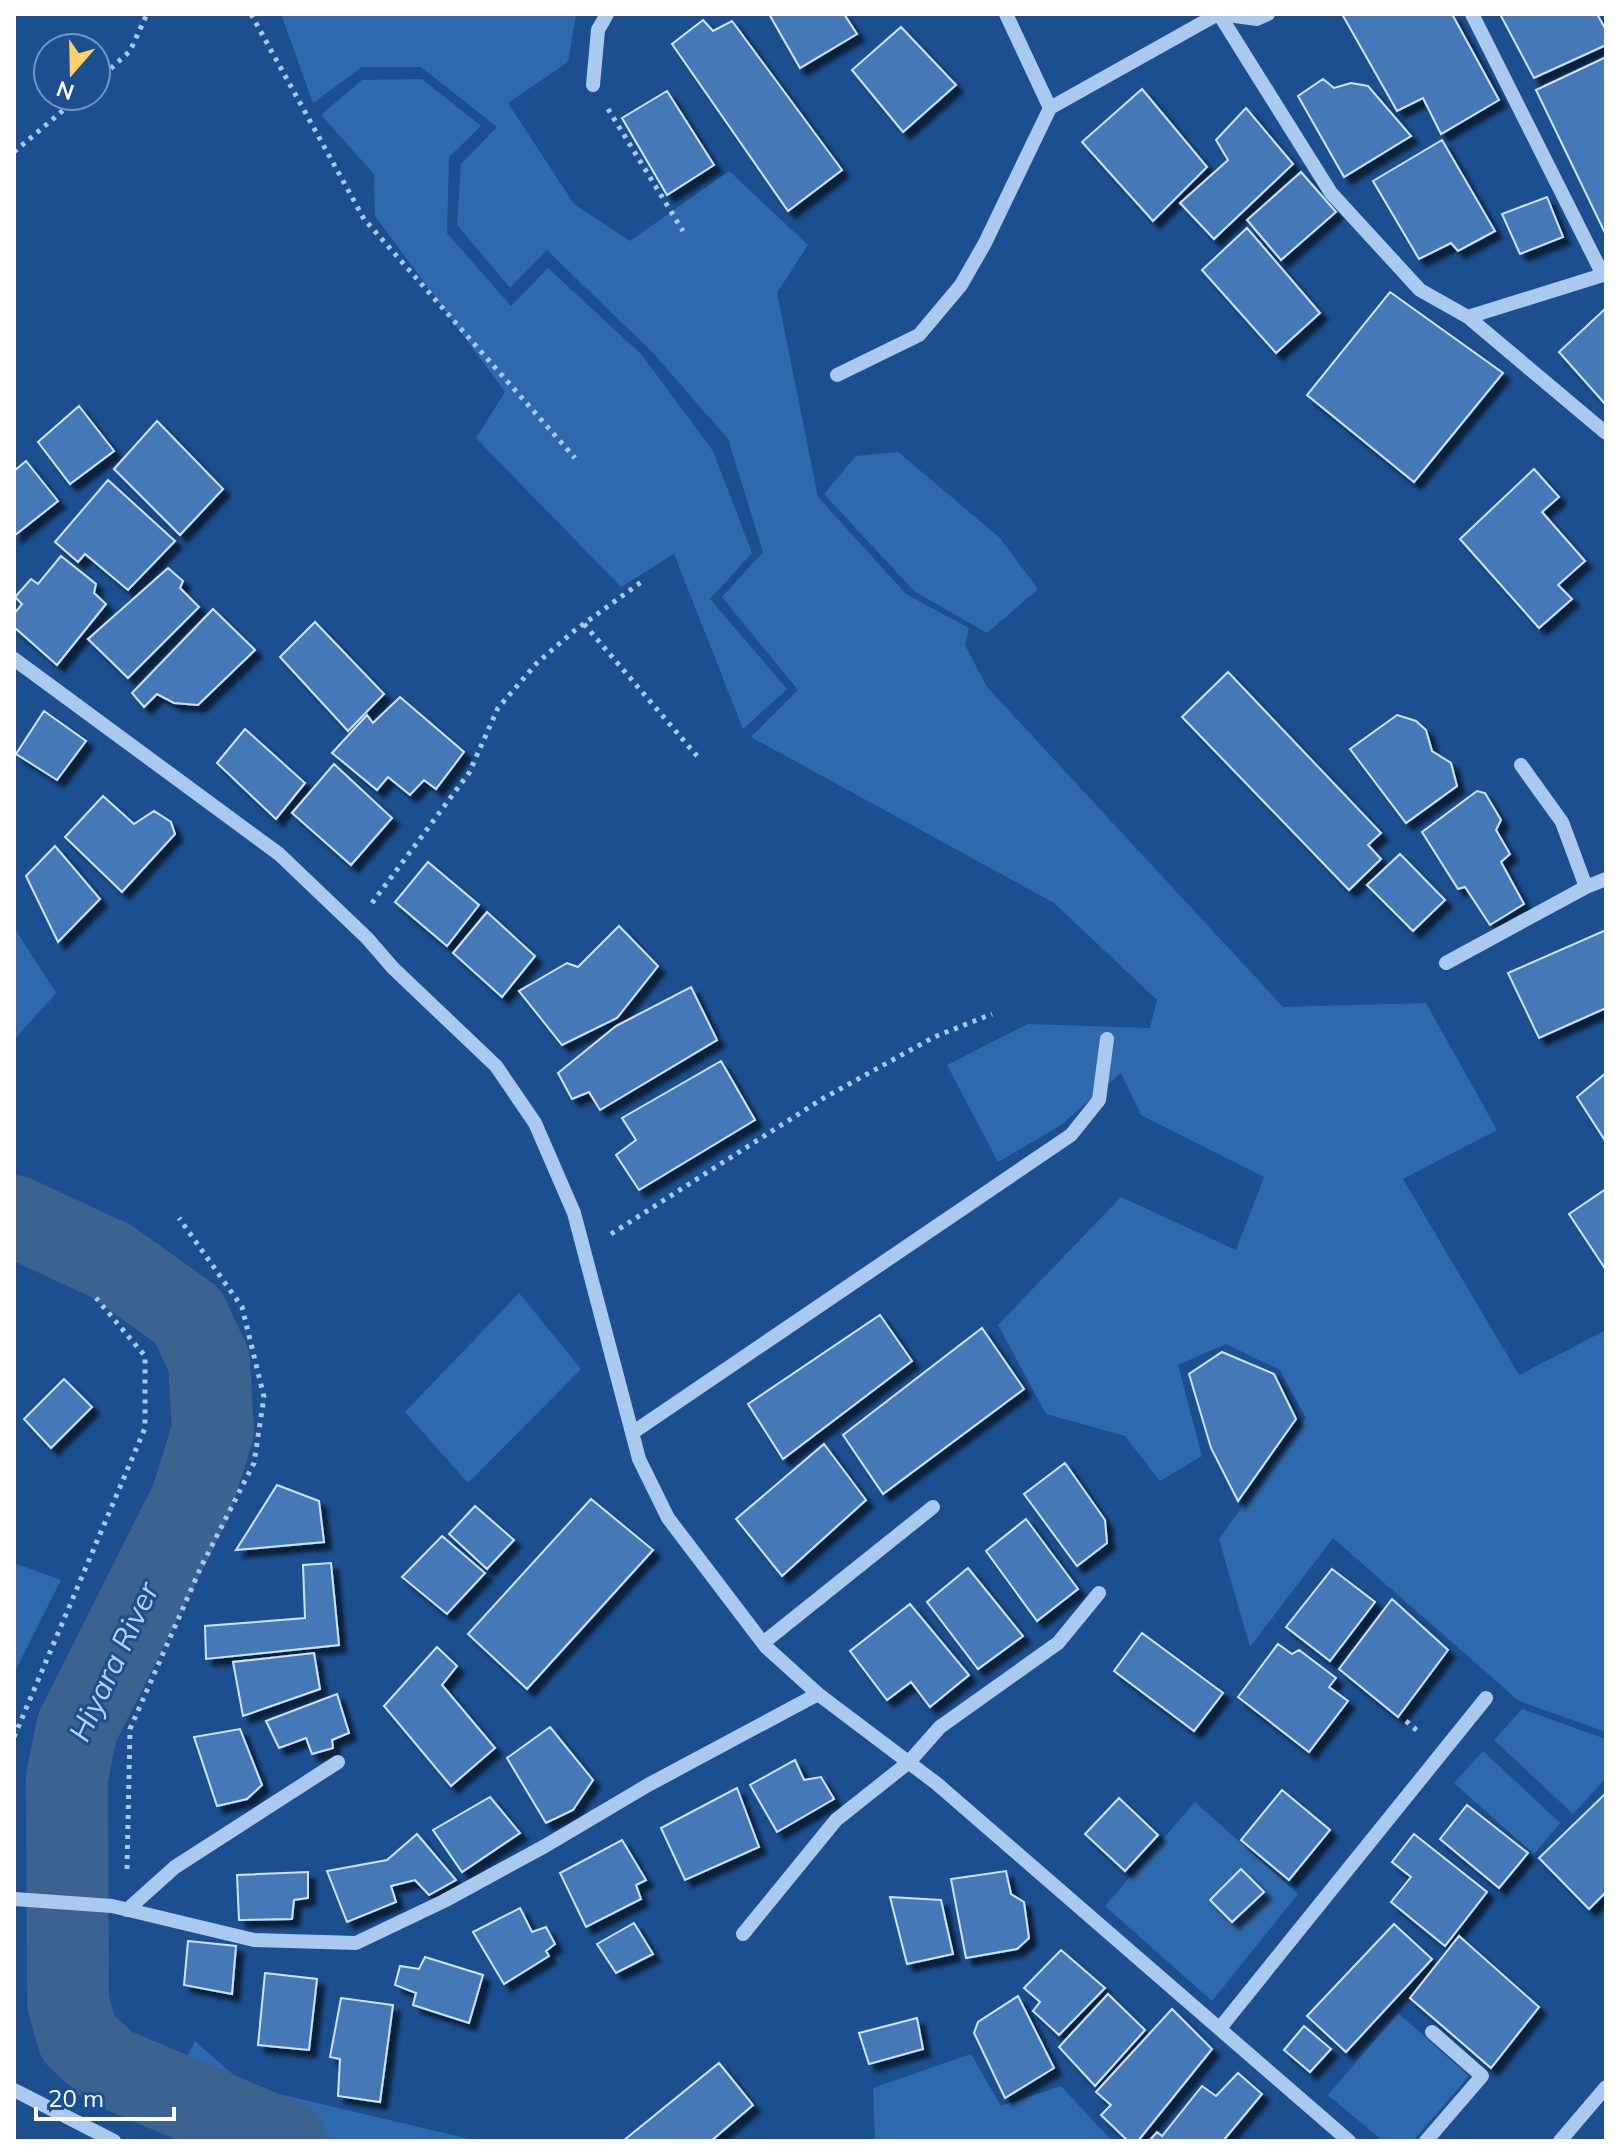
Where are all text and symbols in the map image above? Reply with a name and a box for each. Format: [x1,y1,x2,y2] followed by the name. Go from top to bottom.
[32,32,112,112] north arrow
[53,75,78,107] text: N
[60,1575,167,1747] water label: Hiyara River
[36,2071,174,2121] scale bar
[48,2083,104,2113] text: 20 m

